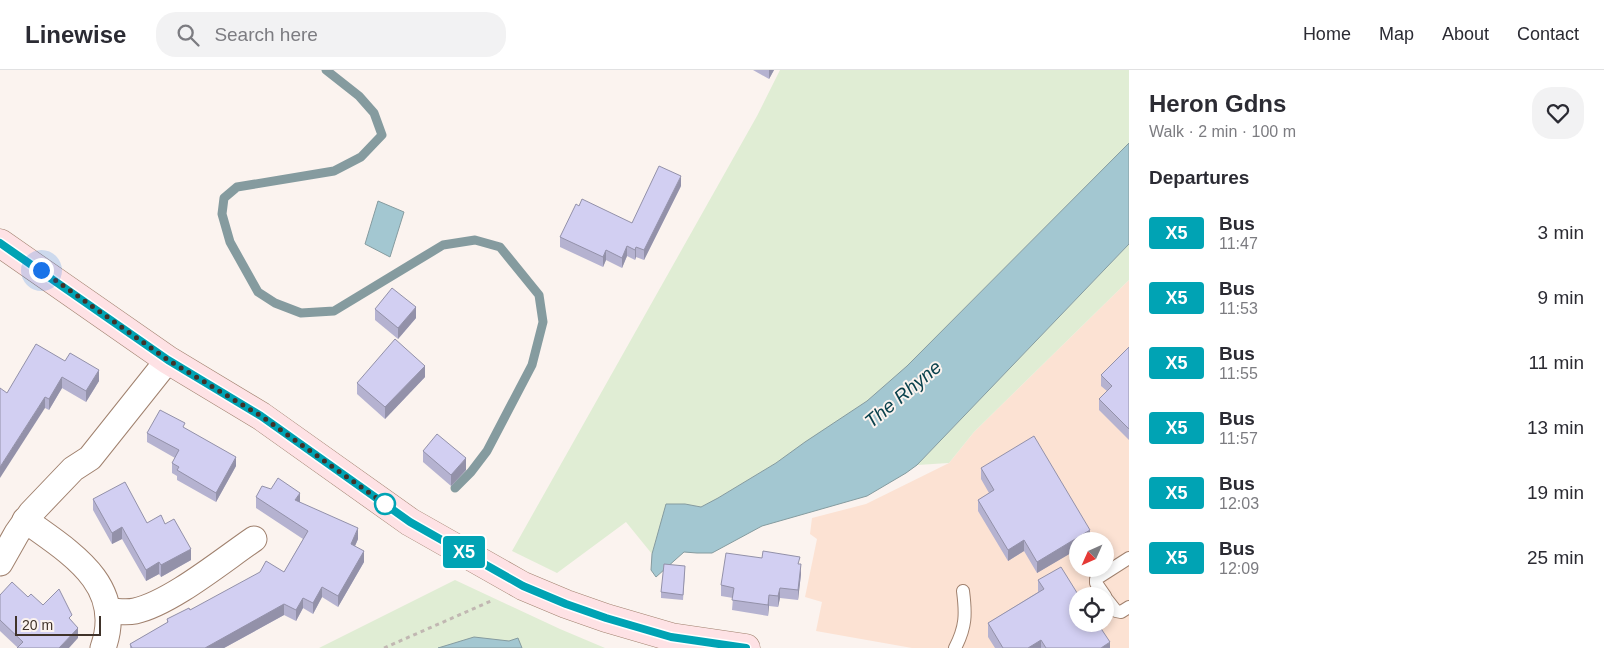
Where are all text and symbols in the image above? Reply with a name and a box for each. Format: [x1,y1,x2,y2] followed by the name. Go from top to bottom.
[156,12,506,57] search box
[25,21,126,48] text: Linewise
[174,21,202,49] icon: search
[214,24,318,45] text: Search here
[1303,24,1351,44] text: Home
[1379,24,1414,44] text: Map
[1442,24,1489,44] text: About
[1517,24,1579,44] text: Contact
[1532,87,1584,139] button: heart
[1149,90,1286,117] text: Heron Gdns
[1149,123,1296,140] text: Walk · 2 min · 100 m
[1149,167,1249,188] text: Departures
[1219,213,1255,234] text: Bus
[1538,222,1584,243] text: 3 min
[1165,223,1188,243] text: X5
[1219,235,1258,252] text: 11:47
[29,258,54,283] your location
[1219,278,1255,299] text: Bus
[1538,287,1584,308] text: 9 min
[1165,288,1188,308] text: X5
[1219,300,1258,317] text: 11:53
[1219,343,1255,364] text: Bus
[1528,352,1584,373] text: 11 min
[1165,353,1188,373] text: X5
[861,356,945,432] water label: The Rhyne
[1219,365,1258,382] text: 11:55
[1219,408,1255,429] text: Bus
[1527,417,1584,438] text: 13 min
[1165,418,1188,438] text: X5
[1219,430,1258,447] text: 11:57
[1219,473,1255,494] text: Bus
[1527,482,1584,503] text: 19 min
[1165,483,1188,503] text: X5
[374,493,396,515] unlabelled marker
[1219,495,1259,512] text: 12:03
[1069,532,1114,578] north arrow
[1069,532,1114,632] map controls
[442,536,486,568] line badge: X5
[1219,538,1255,559] text: Bus
[453,542,475,562] text: X5
[1527,547,1584,568] text: 25 min
[1165,548,1188,568] text: X5
[1219,560,1259,577] text: 12:09
[1069,587,1114,632] button: locate
[15,613,101,636] scale bar
[22,617,53,633] text: 20 m

